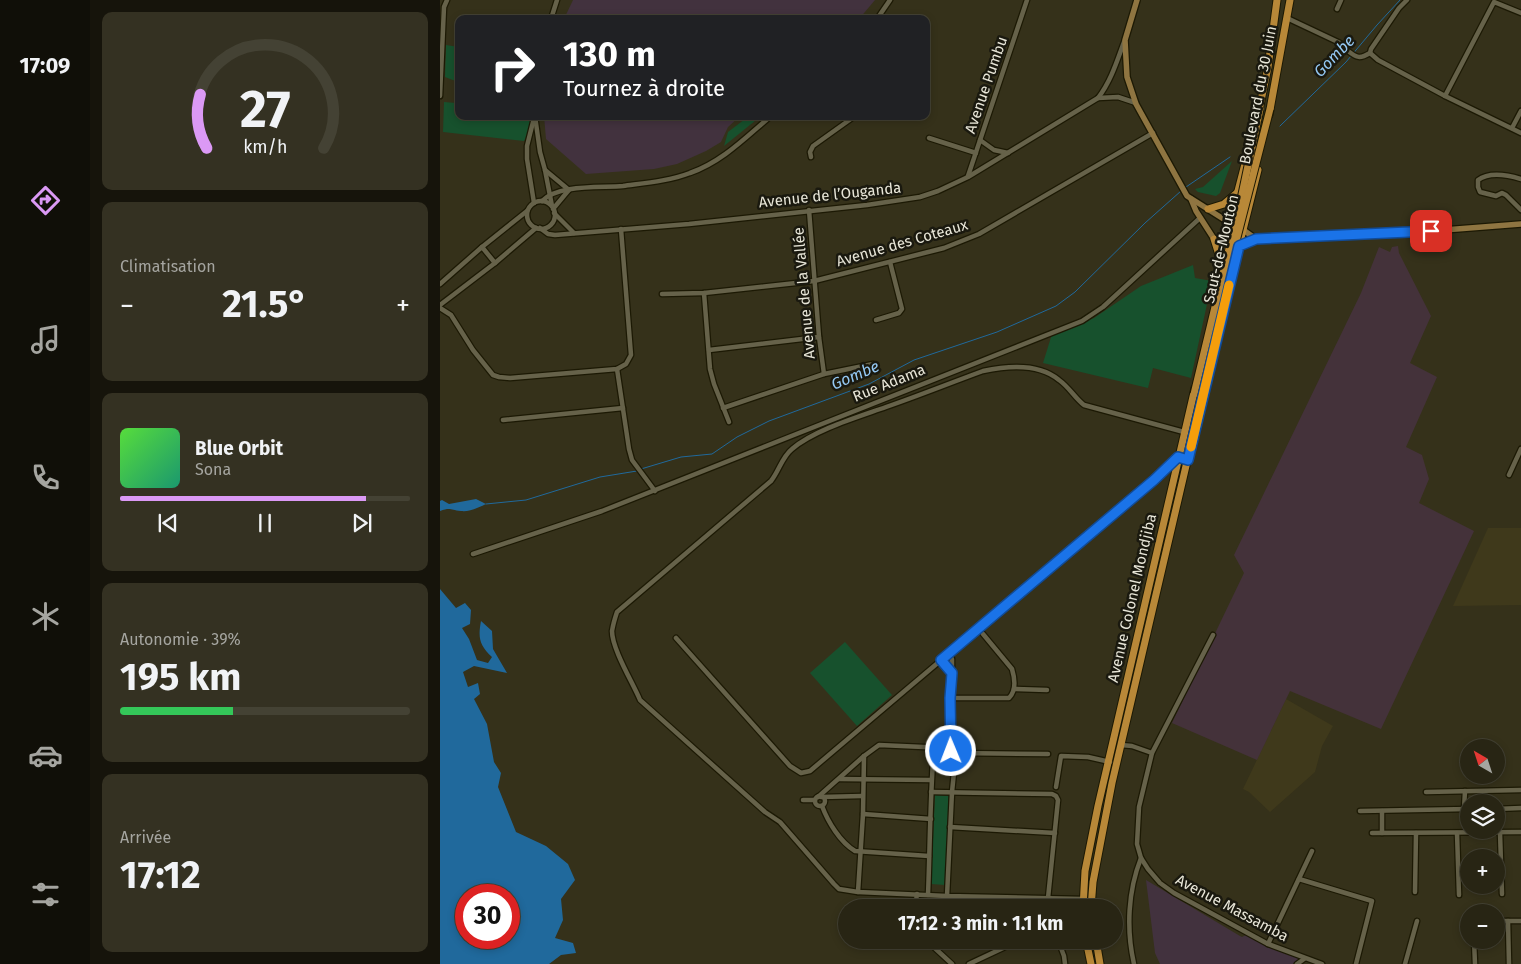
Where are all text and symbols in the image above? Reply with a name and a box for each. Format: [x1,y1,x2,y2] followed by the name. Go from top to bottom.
[1236,24,1280,166] street label: Boulevard du 30 Juin
[1310,31,1358,81] water label: Gombe
[563,33,656,75] text: 130 m
[961,34,1011,136] street label: Avenue Pumbu
[480,35,545,100] icon: right
[20,52,70,79] text: 17:09
[563,75,725,102] text: Tournez à droite
[240,78,290,141] text: 27
[243,136,287,158] text: km/h
[758,179,902,211] street label: Avenue de l’Ouganda
[28,183,63,218] icon: directions
[1200,193,1242,305] street label: Saut-de-Mouton
[1410,210,1452,252] pin
[834,215,971,270] street label: Avenue des Coteaux
[1417,217,1445,245] icon: arrive
[789,226,819,360] street label: Avenue de la Vallée
[120,257,216,276] text: Climatisation
[222,281,308,327] text: 21.5°
[120,289,134,322] text: −
[396,289,410,322] text: +
[28,322,63,357] icon: music
[828,356,882,394] water label: Gombe
[850,360,928,406] street label: Rue Adama
[195,437,283,460] text: Blue Orbit
[28,460,63,495] icon: phone
[195,460,231,479] text: Sona
[154,509,182,537] icon: previous
[251,509,279,537] icon: pause
[348,509,376,537] icon: next
[1104,512,1160,684] street label: Avenue Colonel Mondjiba
[28,599,63,634] icon: climate
[120,630,241,649] text: Autonomie · 39%
[120,654,241,700] text: 195 km
[924,724,976,776] position arrow
[28,738,63,773] icon: car
[1460,739,1505,784] north arrow
[1460,739,1505,949] map controls
[1460,794,1505,839] button: layers
[120,828,171,847] text: Arrivée
[1460,849,1505,894] button: +
[120,852,201,898] text: 17:12
[1173,871,1291,945] street label: Avenue Massamba
[28,877,63,912] icon: filters
[455,884,520,949] speed limit sign: 30
[1460,904,1505,949] button: −
[898,912,1063,935] text: 17:12 · 3 min · 1.1 km

